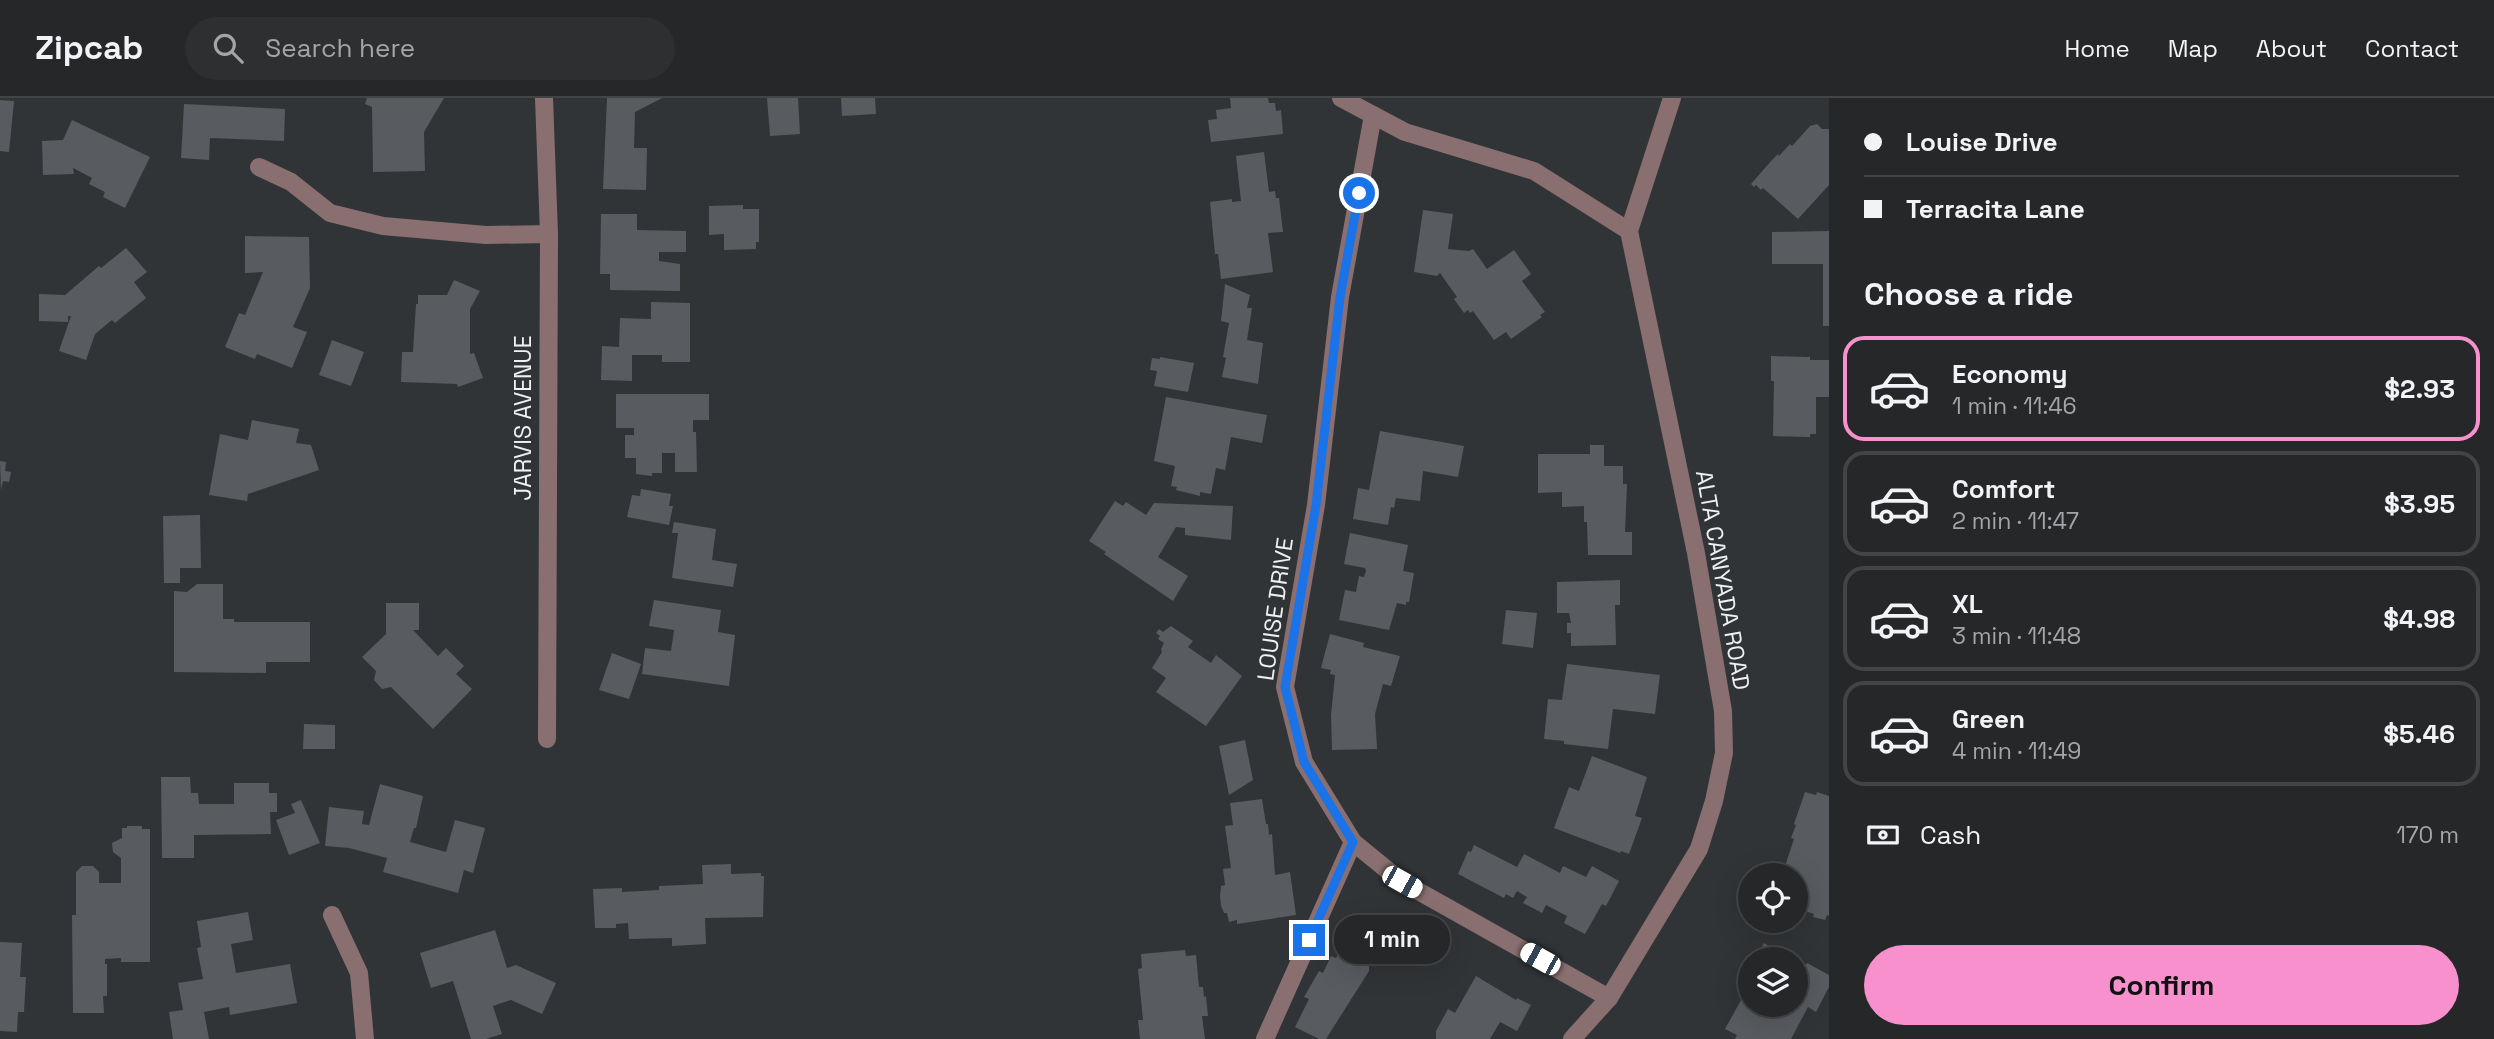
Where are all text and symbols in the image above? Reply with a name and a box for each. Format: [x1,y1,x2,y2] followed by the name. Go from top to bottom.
[185,17,675,80] search box
[35,27,143,69] text: Zipcab
[209,29,247,67] icon: search
[265,31,415,65] text: Search here
[2064,33,2130,64] text: Home
[2168,33,2218,64] text: Map
[2256,33,2327,64] text: About
[2365,33,2459,64] text: Contact
[1906,125,2058,159] text: Louise Drive
[1343,177,1375,209] route start
[1906,192,2085,226] text: Terracita Lane
[1864,274,2074,314] text: Choose a ride
[508,335,538,501] street label: JARVIS AVENUE
[1868,357,1931,420] icon: car
[1952,357,2068,391] text: Economy
[2384,372,2455,406] text: $2.93
[1952,391,2077,421] text: 1 min · 11:46
[1689,468,1757,692] street label: ALTA CANYADA ROAD
[1868,472,1931,535] icon: car
[1952,472,2055,506] text: Comfort
[2384,487,2455,521] text: $3.95
[1952,506,2079,536] text: 2 min · 11:47
[1250,536,1300,682] street label: LOUISE DRIVE
[1868,587,1931,650] icon: car
[1952,587,1983,621] text: XL
[2383,602,2455,636] text: $4.98
[1952,621,2081,651] text: 3 min · 11:48
[1868,702,1931,765] icon: car
[1952,702,2025,736] text: Green
[2383,717,2455,751] text: $5.46
[1952,736,2081,766] text: 4 min · 11:49
[1864,816,1902,854] icon: cash
[1920,818,1981,852] text: Cash
[2396,820,2459,850] text: 170 m
[1379,863,1426,901] car
[1738,863,1808,1017] map controls
[1738,863,1808,933] button: locate
[1334,916,1449,964] callout: 1 min
[1293,924,1325,956] route end
[1364,924,1420,954] text: 1 min
[1517,940,1564,978] car
[1864,945,2459,1025] button: Confirm
[1738,947,1808,1017] button: layers

